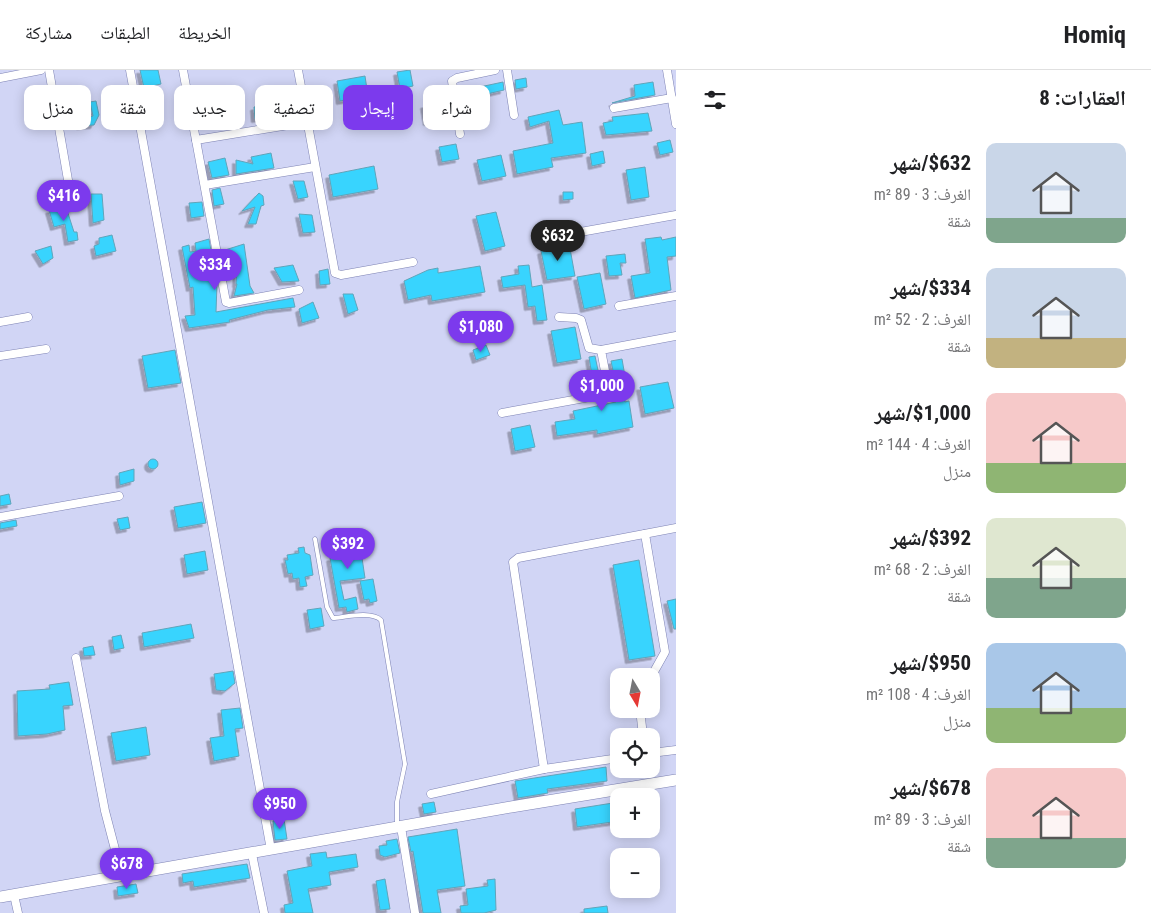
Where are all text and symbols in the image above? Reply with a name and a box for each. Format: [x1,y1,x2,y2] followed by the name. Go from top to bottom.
[1064,21,1126,49] text: Homiq
[25,22,72,43] text: مشاركة
[100,22,150,43] text: الطبقات
[178,22,231,43] text: الخريطة
[24,85,91,130] chip: منزل
[101,85,164,130] chip: شقة
[174,85,245,130] chip: جديد
[255,85,333,130] chip: تصفية
[343,85,413,130] chip: إيجار
[423,85,490,130] chip: شراء
[701,86,729,114] icon: filters
[1039,86,1126,110] text: العقارات: 8
[890,151,971,175] text: $632/شهر
[1026,163,1086,223] icon: home
[34,180,94,222] pin: $416
[874,185,971,204] text: الغرف: 3 · 89 m²
[48,186,80,205] text: $416
[947,212,971,231] text: شقة
[528,220,588,262] pin: $632
[542,226,574,245] text: $632
[185,248,245,291] pin: $334
[199,255,231,274] text: $334
[890,276,971,300] text: $334/شهر
[1026,288,1086,348] icon: home
[440,310,522,353] pin: $1,080
[874,310,971,329] text: الغرف: 2 · 52 m²
[459,317,503,336] text: $1,080
[947,337,971,356] text: شقة
[561,370,643,412] pin: $1,000
[580,376,624,395] text: $1,000
[874,401,971,425] text: $1,000/شهر
[1026,413,1086,473] icon: home
[866,435,971,454] text: الغرف: 4 · 144 m²
[943,462,971,481] text: منزل
[890,526,971,550] text: $392/شهر
[318,528,378,570] pin: $392
[332,534,364,553] text: $392
[1026,538,1086,598] icon: home
[874,560,971,579] text: الغرف: 2 · 68 m²
[947,587,971,606] text: شقة
[890,651,971,675] text: $950/شهر
[1026,663,1086,723] icon: home
[610,668,660,718] north arrow
[610,668,660,898] map controls
[866,685,971,704] text: الغرف: 4 · 108 m²
[943,712,971,731] text: منزل
[610,728,660,778] button: locate
[890,776,971,800] text: $678/شهر
[250,788,310,830] pin: $950
[610,788,660,838] button: +
[1026,788,1086,848] icon: home
[264,794,296,813] text: $950
[874,810,971,829] text: الغرف: 3 · 89 m²
[947,837,971,856] text: شقة
[97,848,157,890] pin: $678
[610,848,660,898] button: −
[111,854,143,873] text: $678

